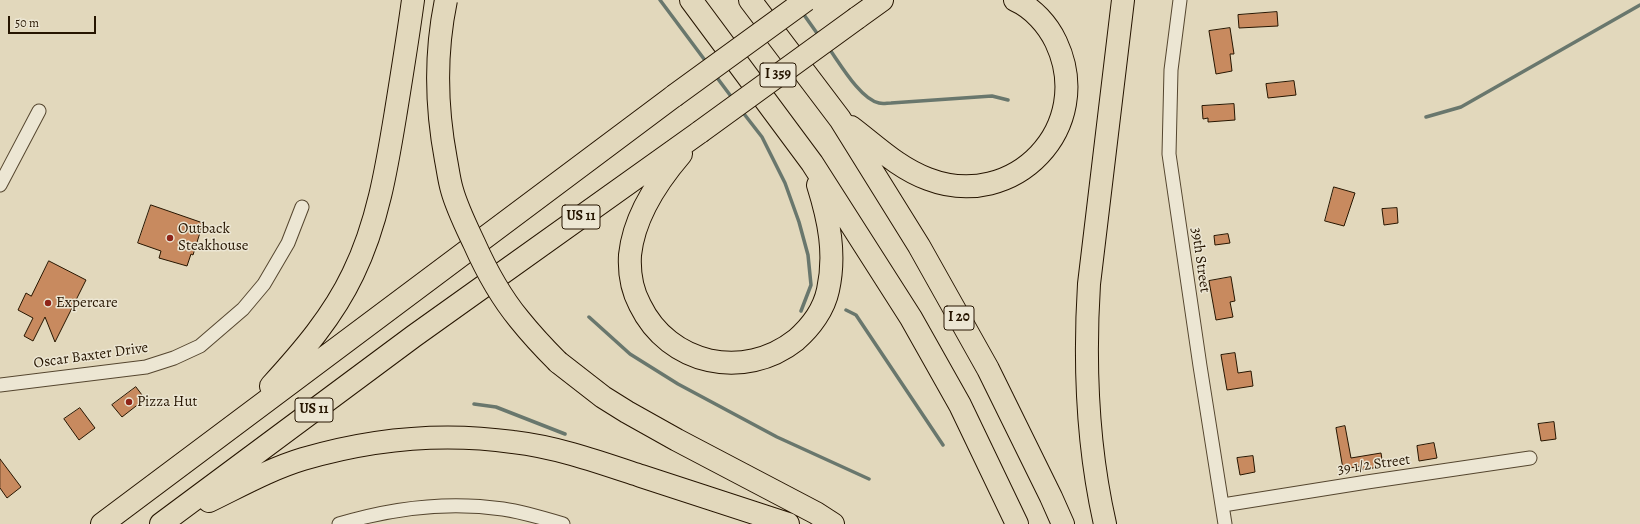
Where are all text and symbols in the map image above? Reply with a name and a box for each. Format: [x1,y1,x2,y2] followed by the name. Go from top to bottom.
[10,8,98,34] scale bar
[15,15,39,31] text: 50 m
[760,63,796,87] road number: I 359
[562,205,600,229] road number: US 11
[178,220,248,255] place label: Outback Steakhouse
[1187,226,1213,294] street label: 39th Street
[165,233,175,243] marker: Outback Steakhouse
[56,294,118,312] place label: Expercare
[43,298,53,308] marker: Expercare
[944,306,974,330] road number: I 20
[33,339,149,373] street label: Oscar Baxter Drive
[137,393,197,411] place label: Pizza Hut
[124,397,134,407] marker: Pizza Hut
[295,398,333,422] road number: US 11
[1337,451,1411,479] street label: 39 1/2 Street

